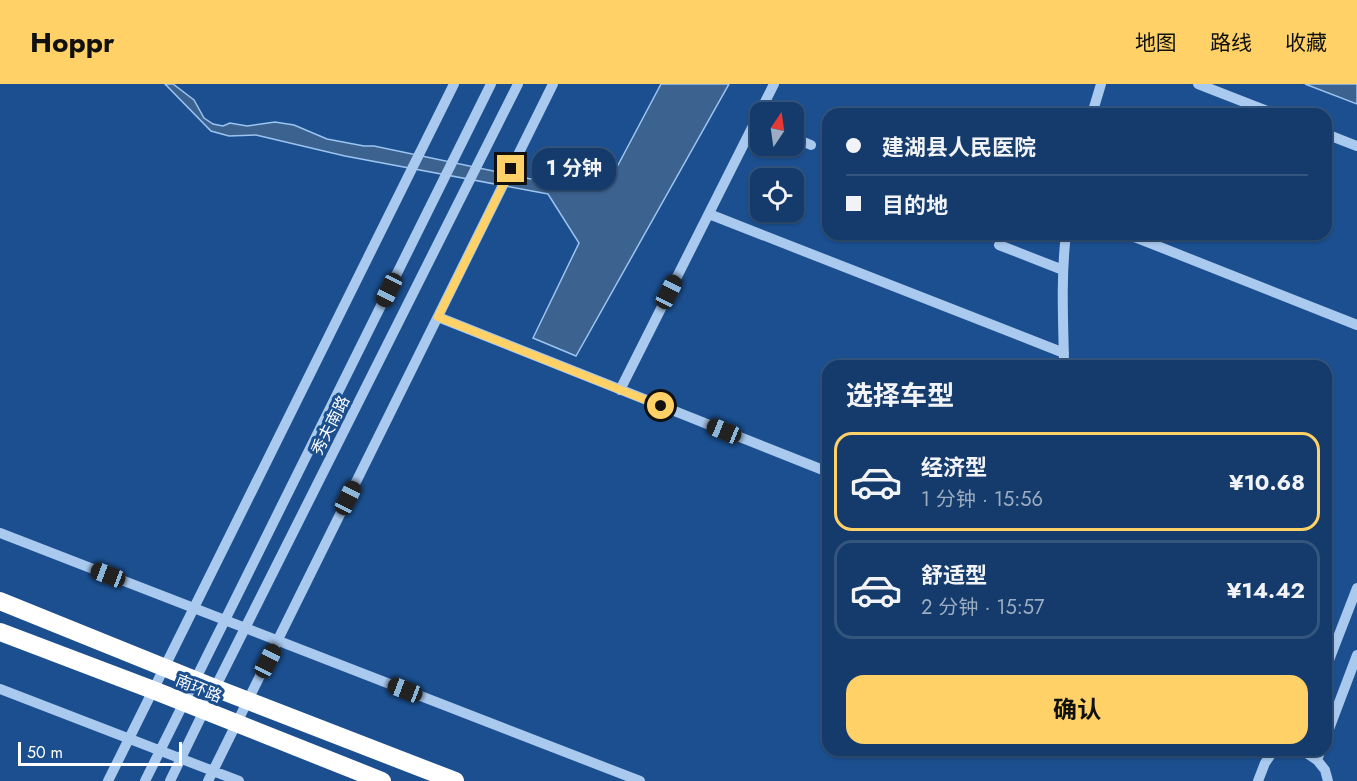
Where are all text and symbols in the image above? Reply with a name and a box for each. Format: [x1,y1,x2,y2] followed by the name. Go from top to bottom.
[30,22,115,63] text: Hoppr
[1135,28,1177,58] text: 地图
[1210,28,1252,58] text: 路线
[1285,28,1327,58] text: 收藏
[750,102,804,156] north arrow
[750,102,804,222] map controls
[882,131,1036,163] text: 建湖县人民医院
[532,148,616,190] callout: 1 分钟
[546,154,602,183] text: 1 分钟
[497,155,524,182] route end
[750,168,804,222] button: locate
[882,189,948,221] text: 目的地
[373,270,405,310] car
[653,272,685,312] car
[846,376,954,415] text: 选择车型
[306,391,355,459] street label: 秀夫南路
[647,392,674,419] route start
[704,416,744,446] car
[921,451,987,483] text: 经济型
[849,455,903,509] icon: car
[1229,466,1305,498] text: ¥10.68
[332,478,364,518] car
[921,485,1043,514] text: 1 分钟 · 15:56
[921,559,987,591] text: 舒适型
[88,560,128,590] car
[849,563,903,617] icon: car
[1227,574,1305,606] text: ¥14.42
[921,593,1044,622] text: 2 分钟 · 15:57
[252,641,284,681] car
[172,669,225,708] street label: 南环路
[385,675,425,705] car
[846,675,1308,744] button: 确认
[18,739,182,766] scale bar
[27,741,63,764] text: 50 m

